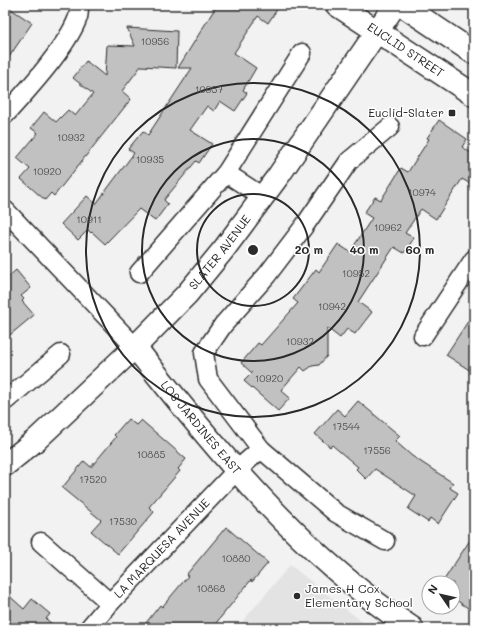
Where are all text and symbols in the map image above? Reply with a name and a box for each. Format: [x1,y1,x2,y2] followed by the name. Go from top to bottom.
[365,18,448,80] street label: EUCLID STREET
[141,34,169,48] house number: 10956
[195,82,223,96] house number: 10957
[368,104,444,120] place label: Euclid-Slater
[447,108,457,118] marker: Euclid-Slater
[57,130,85,144] house number: 10932
[136,152,164,166] house number: 10935
[33,164,61,178] house number: 10920
[408,185,436,199] house number: 10974
[185,211,254,293] street label: SLATER AVENUE
[76,212,102,226] house number: 10911
[374,220,402,234] house number: 10962
[295,241,323,257] text: 20 m
[349,241,379,257] text: 40 m
[406,241,434,257] text: 60 m
[246,243,260,257] centre of rings
[342,266,370,280] house number: 10952
[318,299,346,313] house number: 10942
[286,334,314,348] house number: 10932
[255,371,283,385] house number: 10920
[158,377,245,478] street label: LOS JARDINES EAST
[332,419,360,433] house number: 17544
[363,443,391,457] house number: 17556
[137,447,165,461] house number: 10885
[79,472,107,486] house number: 17520
[110,494,213,601] street label: LA MARQUESA AVENUE
[109,514,137,528] house number: 17530
[222,551,250,565] house number: 10880
[421,575,461,615] north arrow
[305,580,413,610] place label: James H Cox Elementary School
[197,581,225,595] house number: 10868
[424,581,441,597] text: N
[292,591,302,601] marker: James H Cox Elementary School

